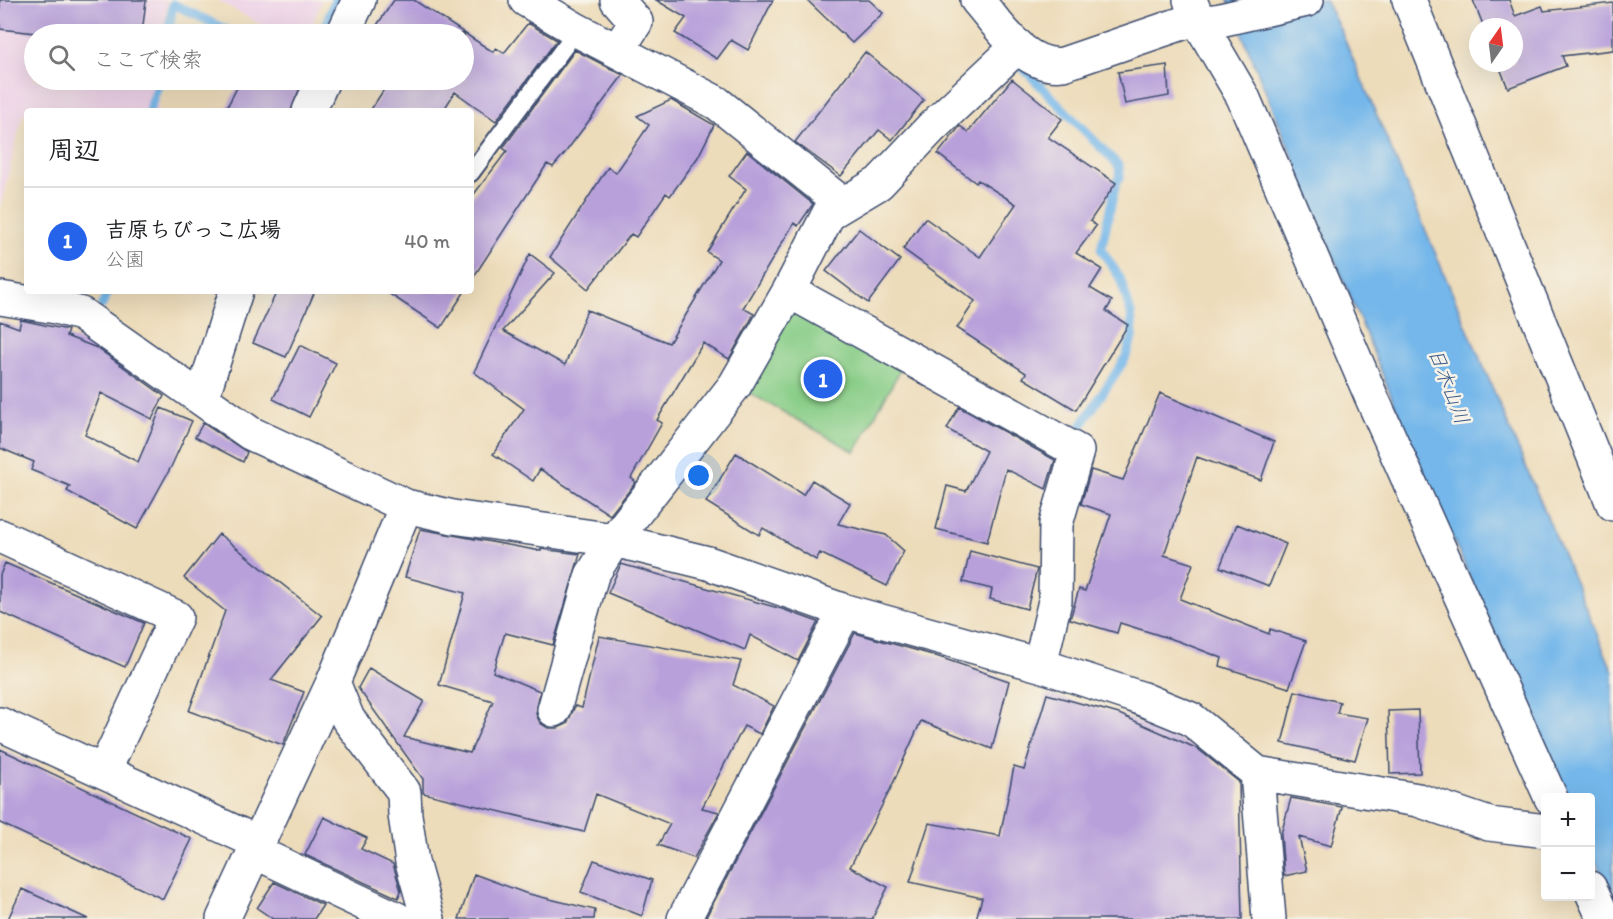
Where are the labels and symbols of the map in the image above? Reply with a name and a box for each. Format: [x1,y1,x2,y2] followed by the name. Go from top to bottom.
[1469,18,1523,72] north arrow
[1423,344,1475,428] water label: 日木山川
[804,356,842,401] pin: 1
[684,461,713,490] your location

